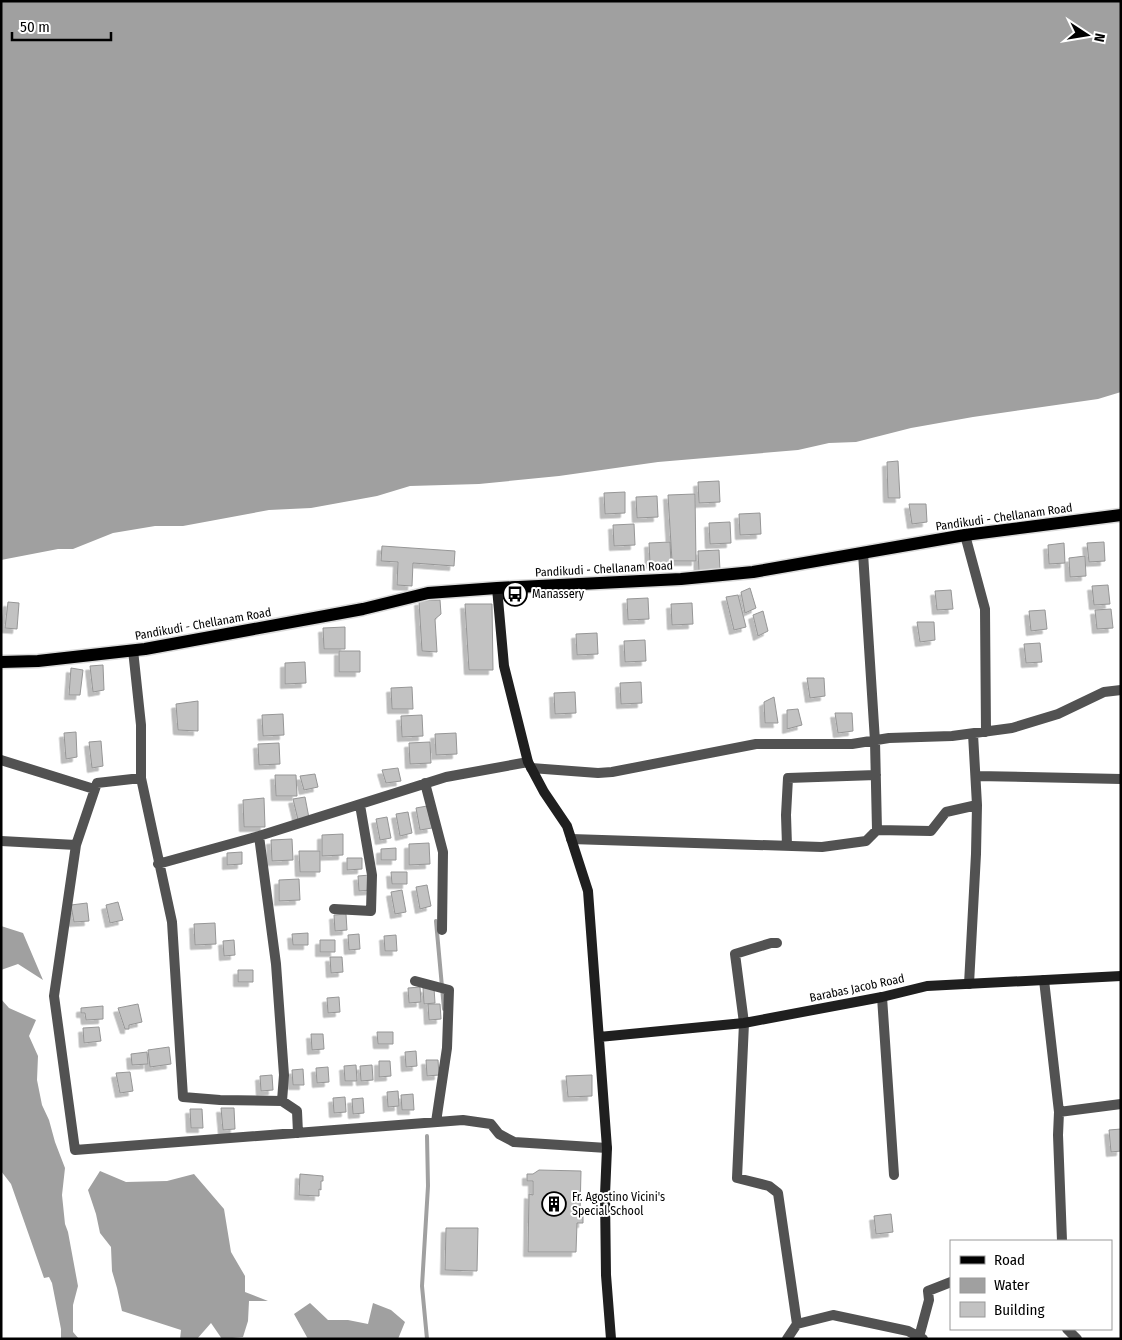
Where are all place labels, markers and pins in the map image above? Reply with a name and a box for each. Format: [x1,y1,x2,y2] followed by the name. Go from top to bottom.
[502,581,528,607] bus stop icon: Manassery
[532,587,585,601] place label: Manassery
[572,1190,665,1218] place label: Fr. Agostino Vicini's Special School
[541,1191,567,1217] building icon: Fr. Agostino Vicini's Special School

